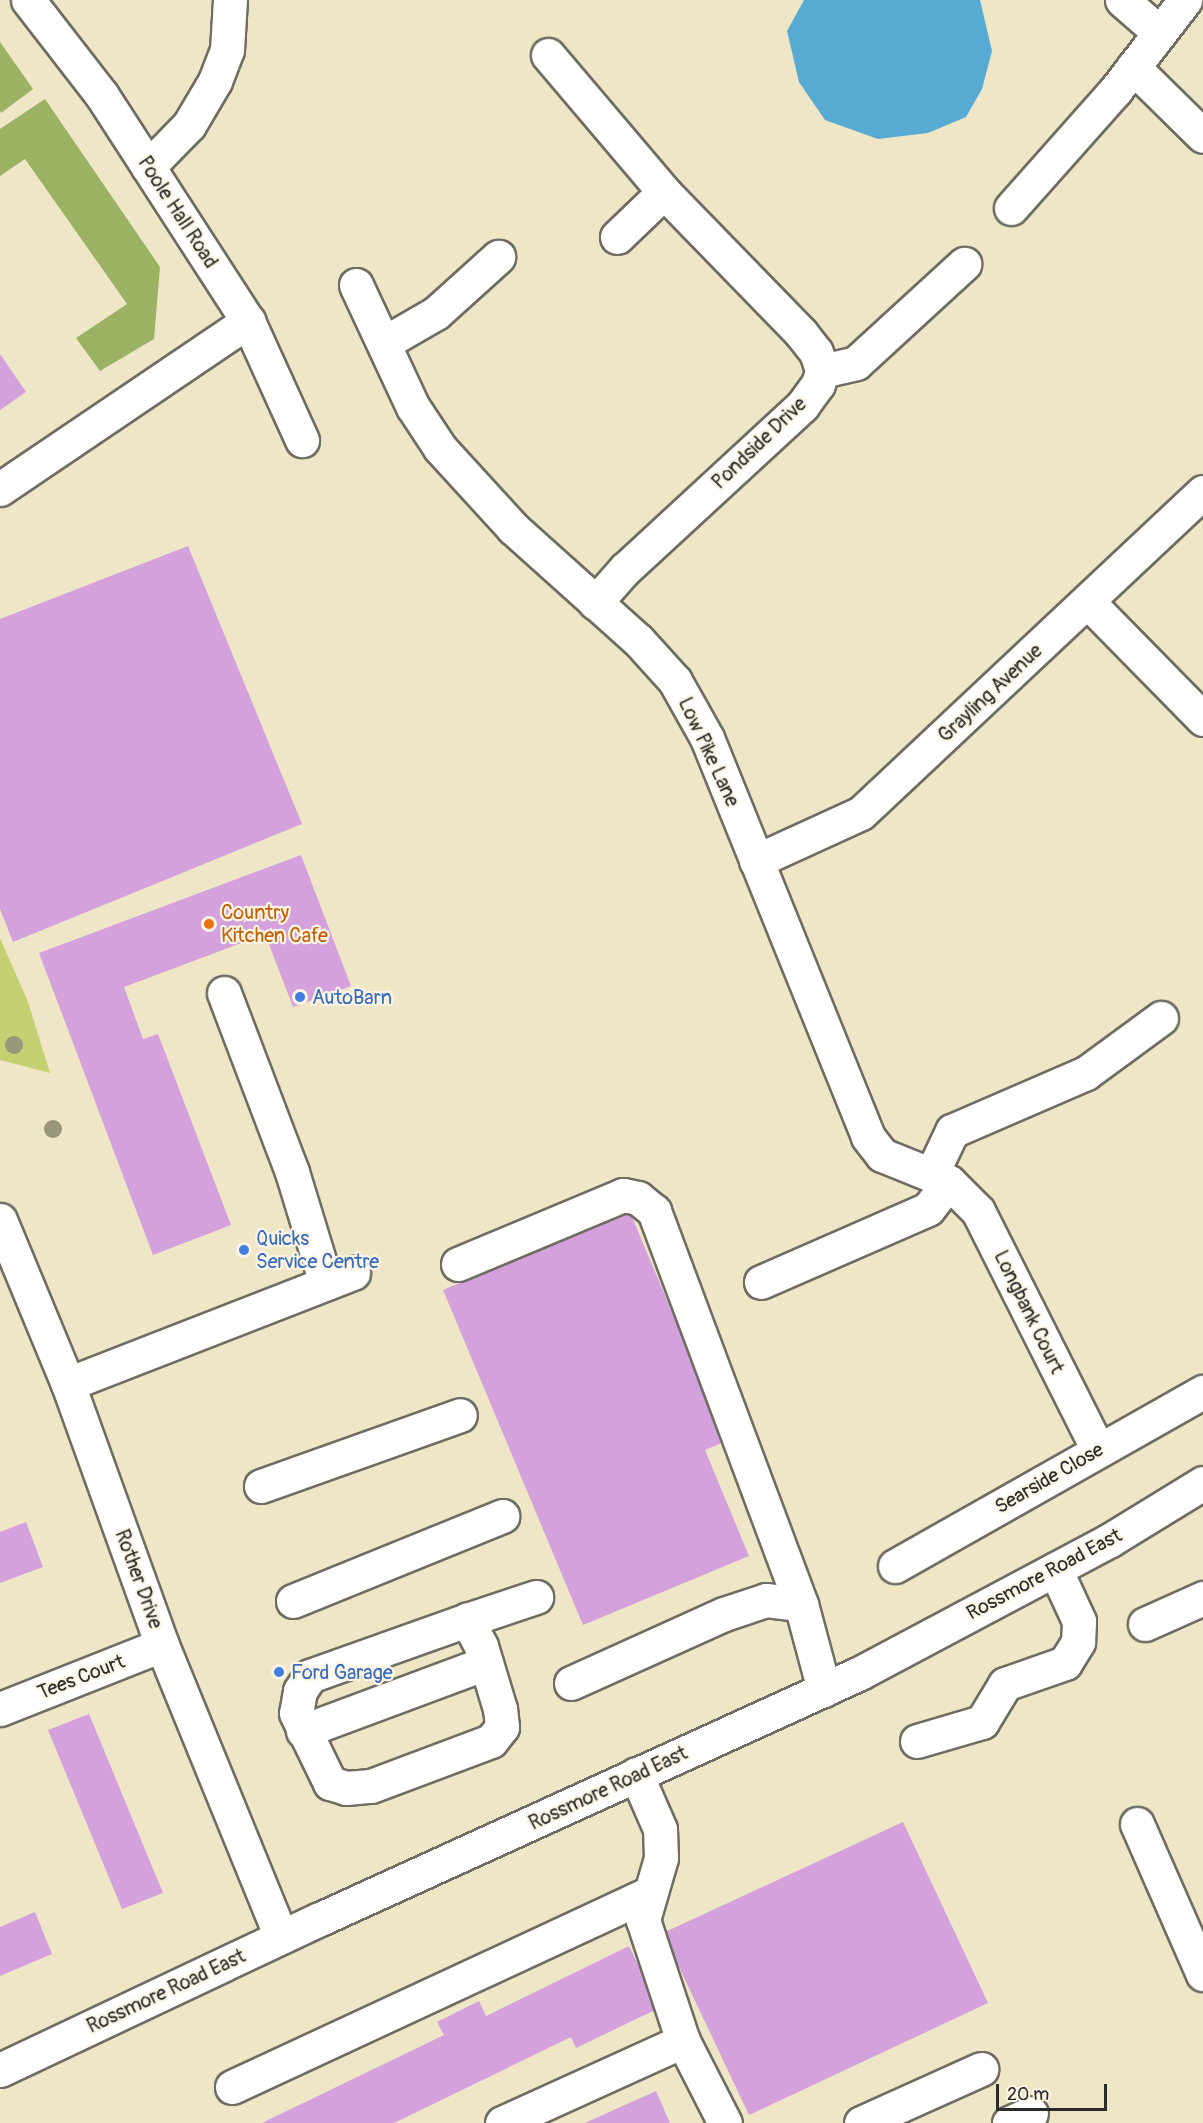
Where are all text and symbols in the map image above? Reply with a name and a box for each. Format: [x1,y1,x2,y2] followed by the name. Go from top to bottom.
[133,151,223,273] street label: Poole Hall Road
[707,392,811,494] street label: Pondside Drive
[933,639,1047,747] street label: Grayling Avenue
[673,693,745,811] street label: Low Pike Lane
[221,900,328,947] place label: Country Kitchen Cafe
[202,917,216,931] marker: Country Kitchen Cafe
[312,985,392,1009] place label: AutoBarn
[293,990,307,1004] marker: AutoBarn
[256,1226,379,1273] place label: Quicks Service Centre
[237,1243,251,1257] marker: Quicks Service Centre
[989,1246,1069,1378] street label: Longbank Court
[990,1437,1108,1519] street label: Searside Close
[962,1523,1126,1625] street label: Rossmore Road East
[110,1526,168,1632] street label: Rother Drive
[34,1649,128,1705] street label: Tees Court
[291,1660,393,1684] place label: Ford Garage
[272,1665,286,1679] marker: Ford Garage
[525,1741,691,1835] street label: Rossmore Road East
[83,1944,249,2038] street label: Rossmore Road East
[999,2072,1110,2110] scale bar
[1007,2083,1049,2106] text: 20 m

